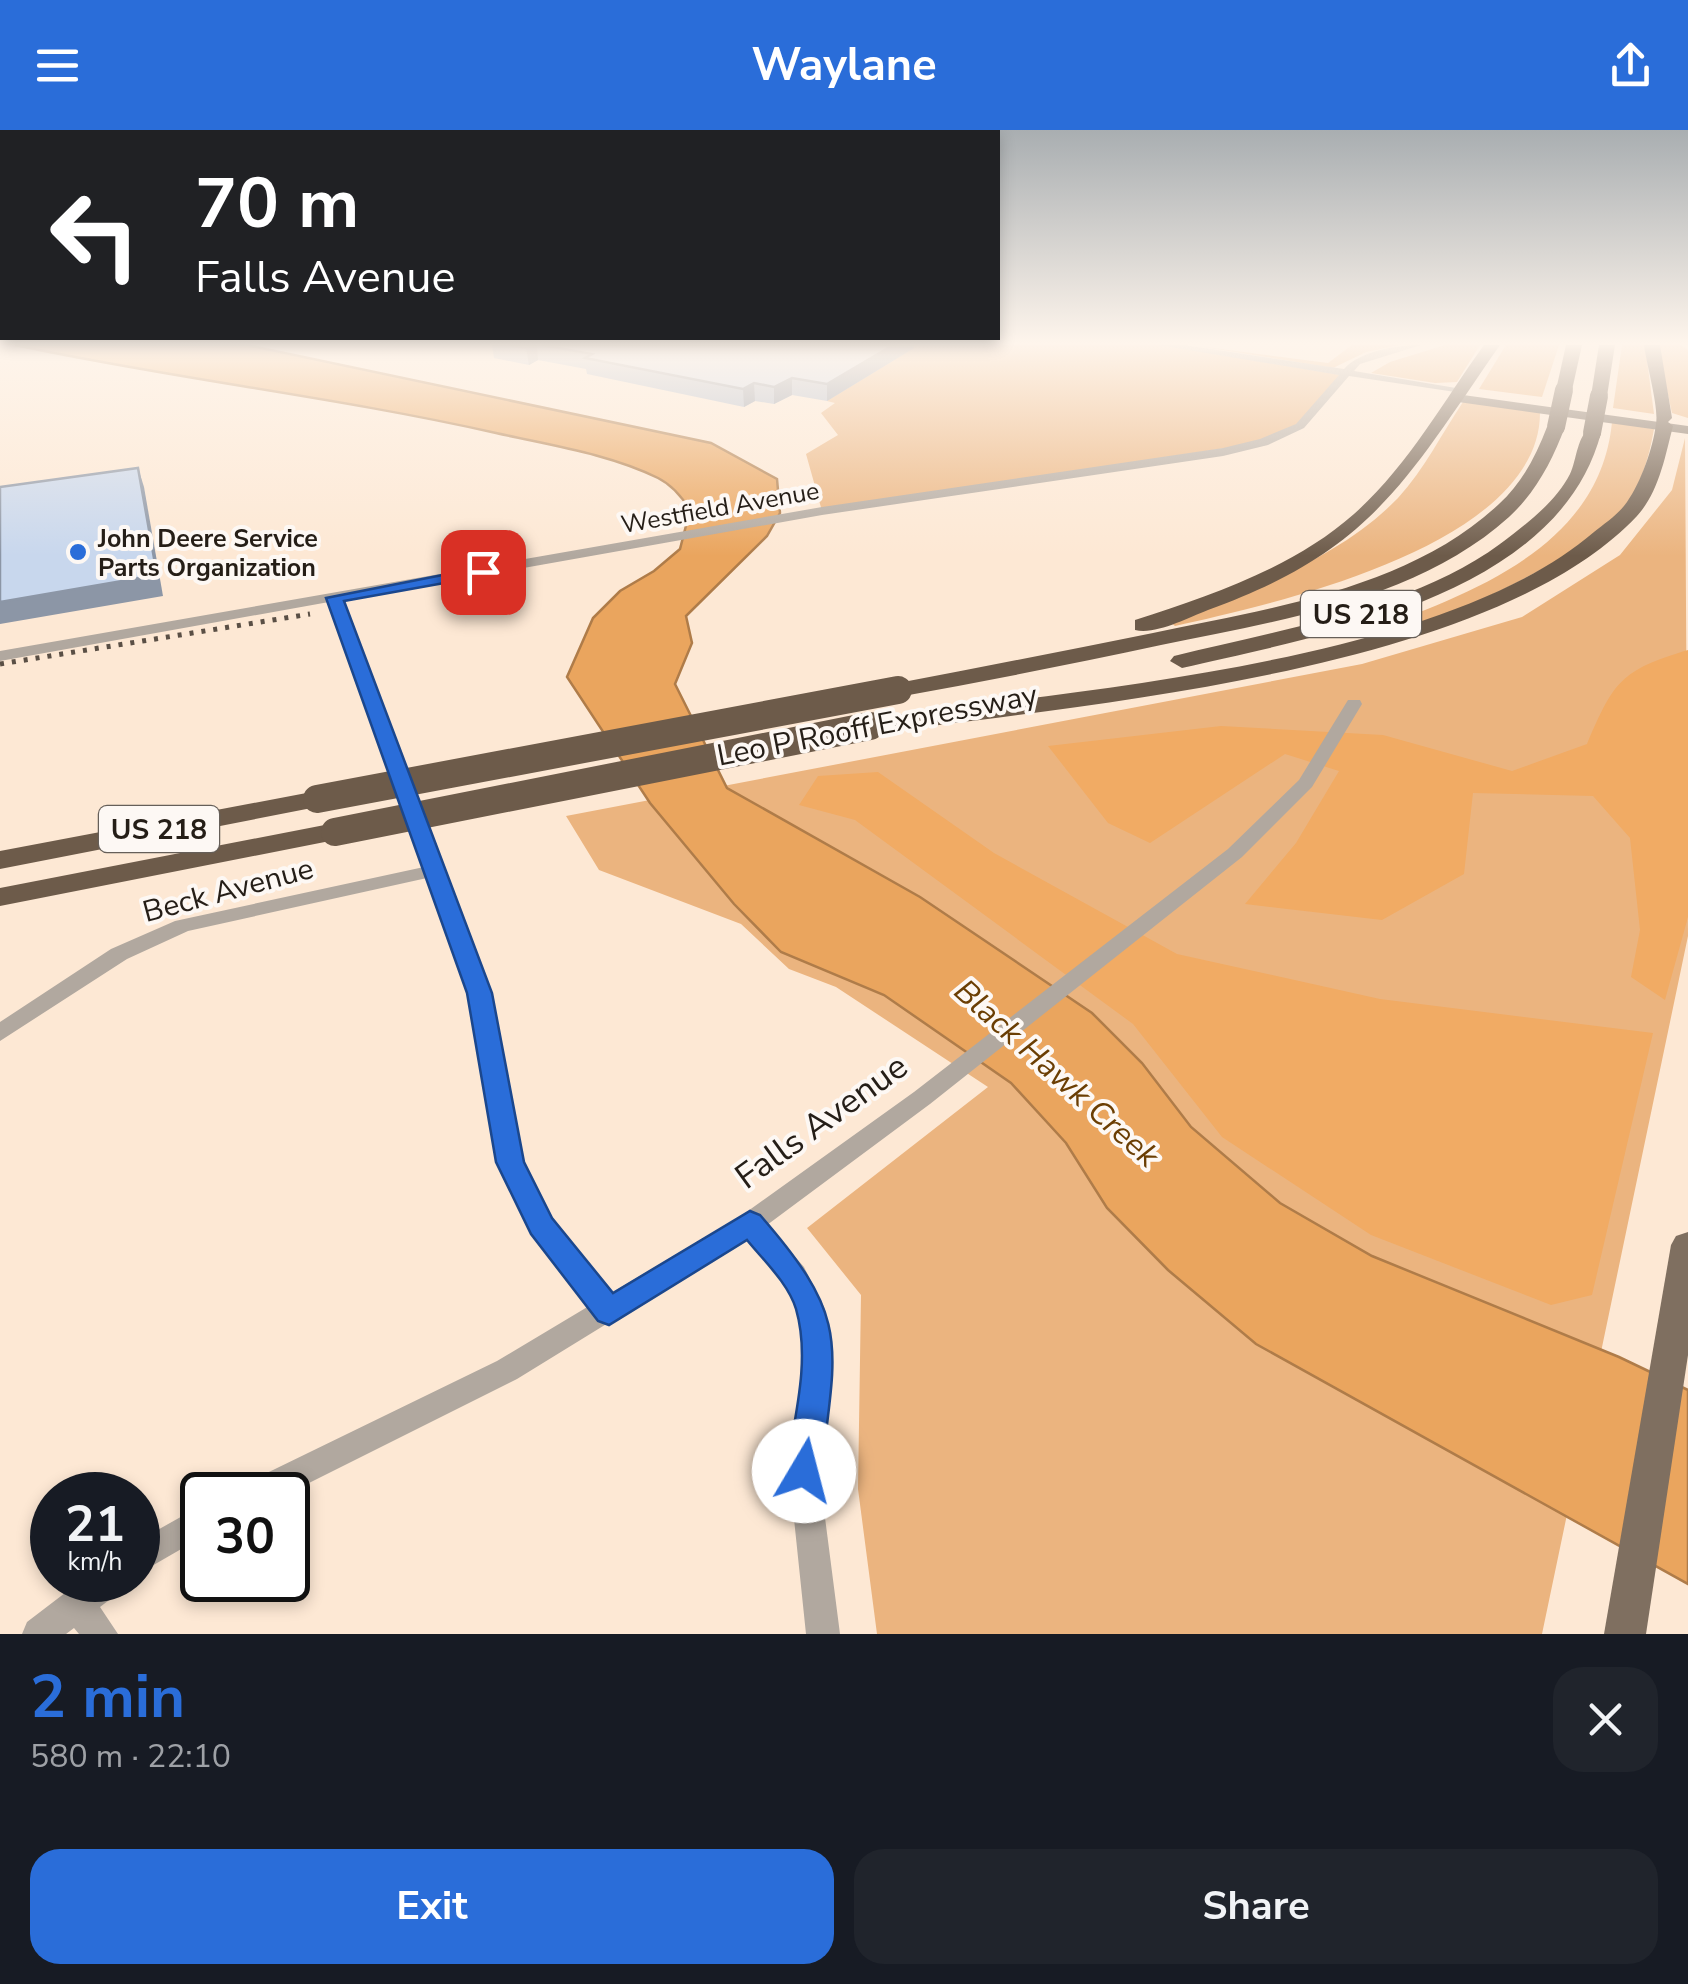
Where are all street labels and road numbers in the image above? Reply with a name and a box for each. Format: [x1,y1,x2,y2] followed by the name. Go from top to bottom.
[618,474,822,542] street label: Westfield Avenue
[1301,591,1421,637] road number: US 218
[714,674,1041,777] street label: Leo P Rooff Expressway
[99,806,219,852] road number: US 218
[138,848,318,933] street label: Beck Avenue
[726,1043,917,1200] street label: Falls Avenue

